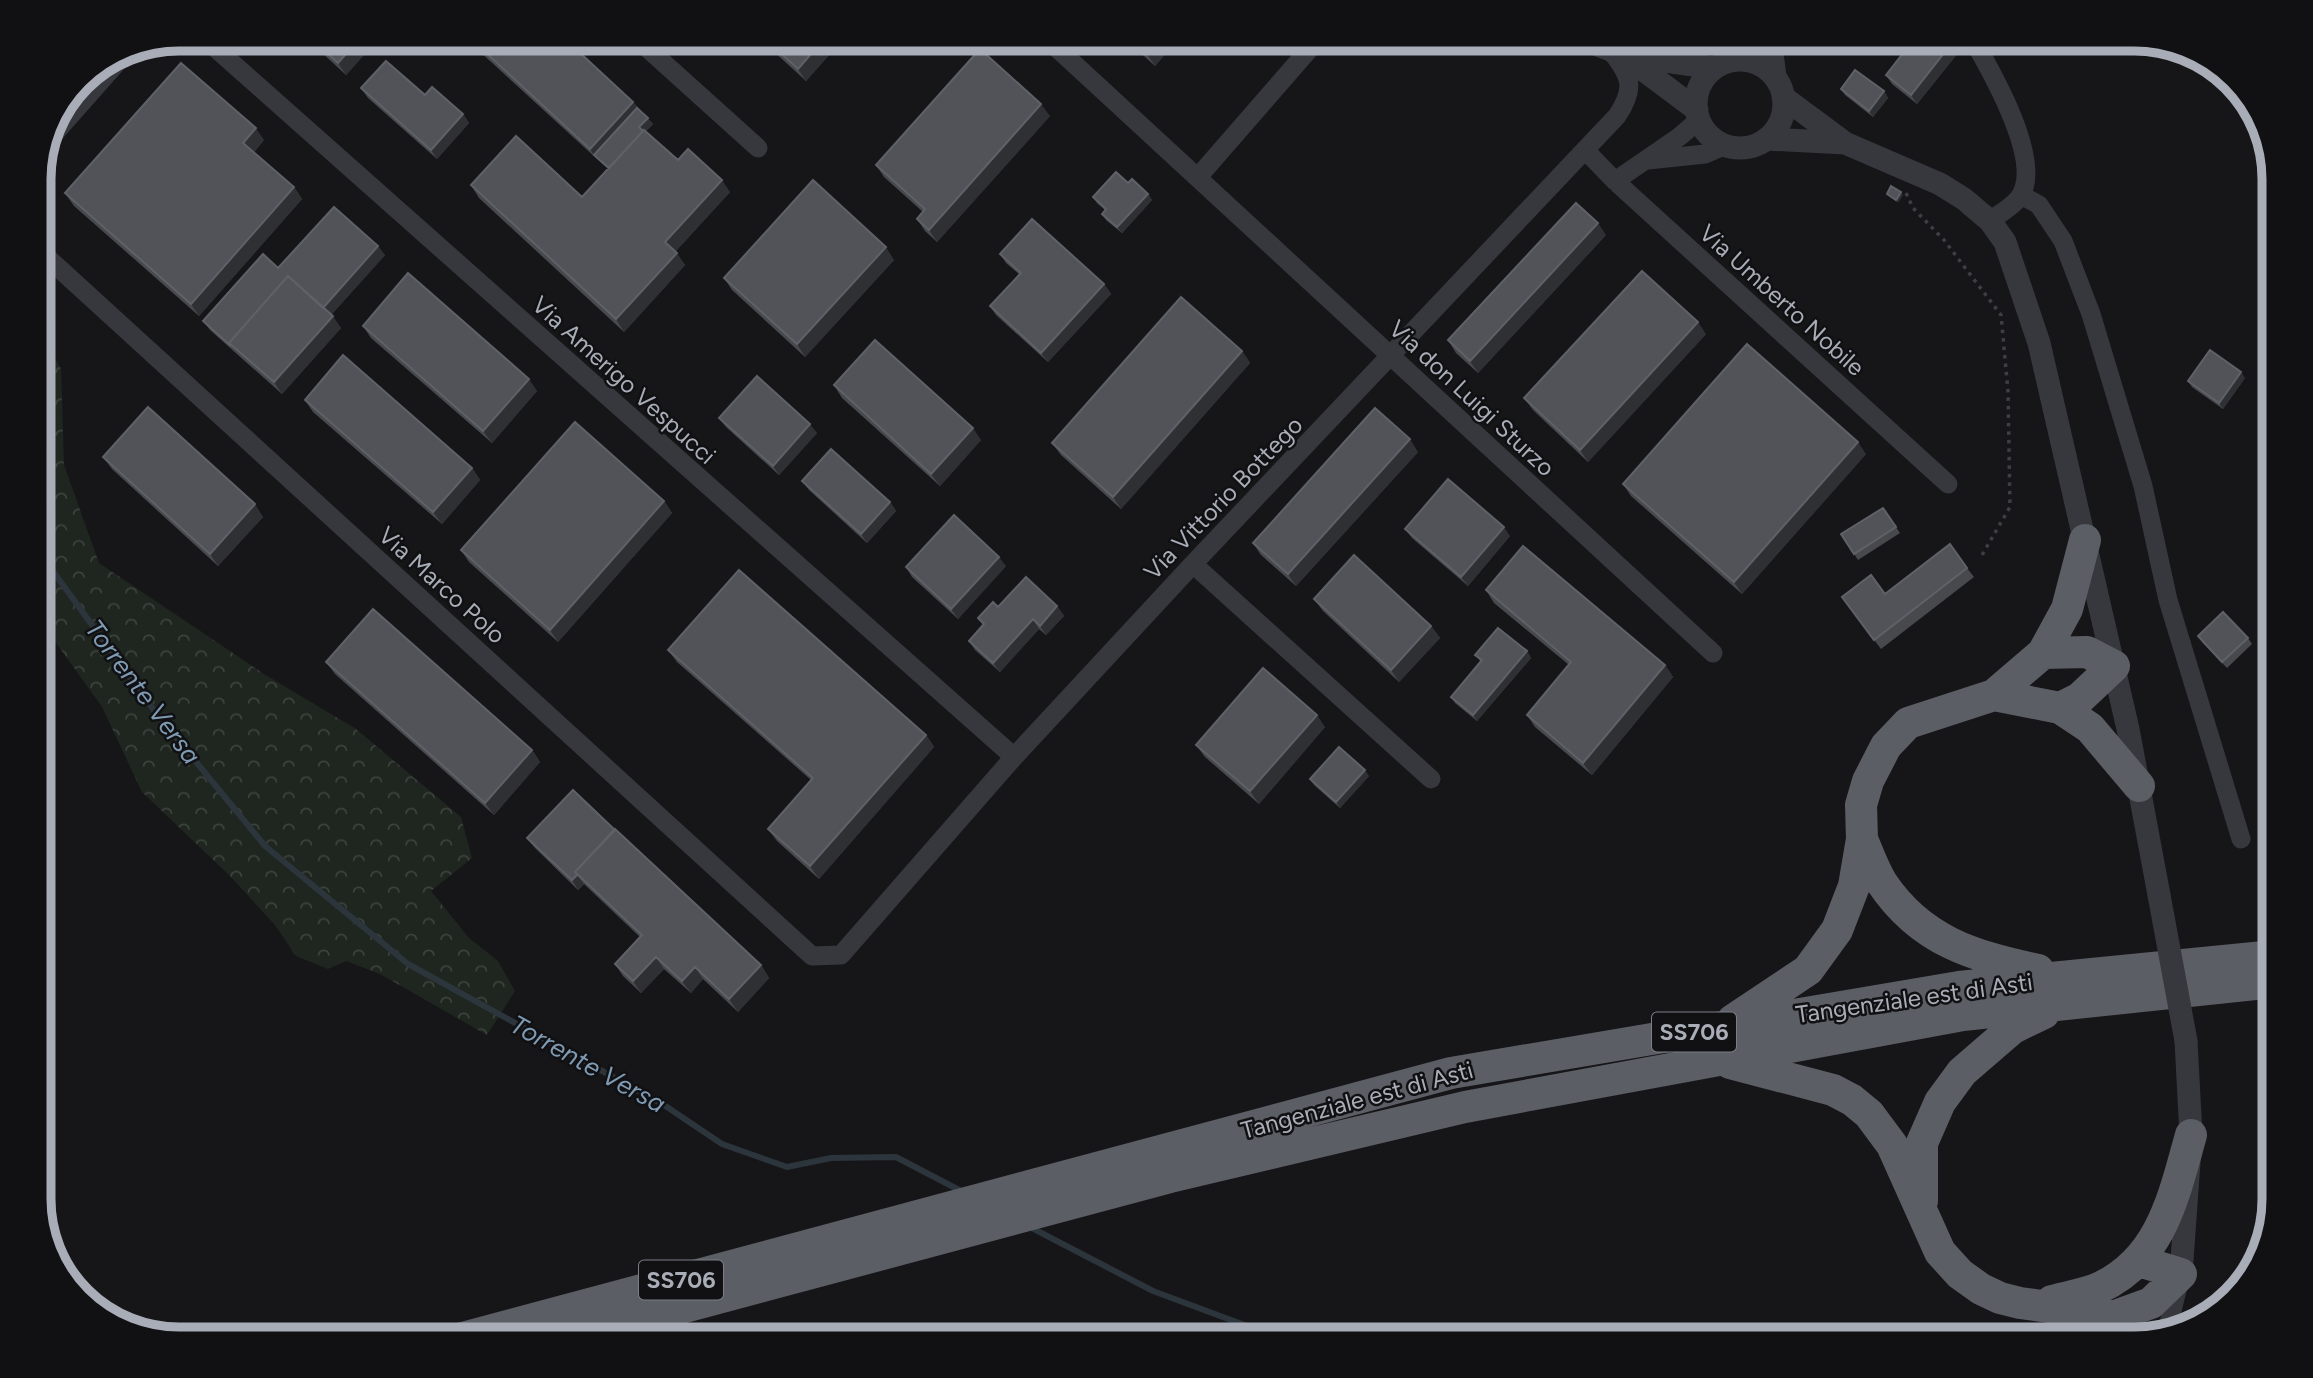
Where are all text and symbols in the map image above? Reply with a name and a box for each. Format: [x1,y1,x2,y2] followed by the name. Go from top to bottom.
[1693,218,1871,382] street label: Via Umberto Nobile
[526,290,722,470] street label: Via Amerigo Vespucci
[1383,314,1561,482] street label: Via don Luigi Sturzo
[1138,410,1308,586] street label: Via Vittorio Bottego
[373,520,511,650] street label: Via Marco Polo
[78,614,208,770] water label: Torrente Versa
[1794,967,2034,1029] street label: Tangenziale est di Asti
[505,1008,671,1120] water label: Torrente Versa
[1652,1012,1736,1051] road number: SS706
[1238,1055,1476,1145] street label: Tangenziale est di Asti
[639,1260,723,1300] road number: SS706

